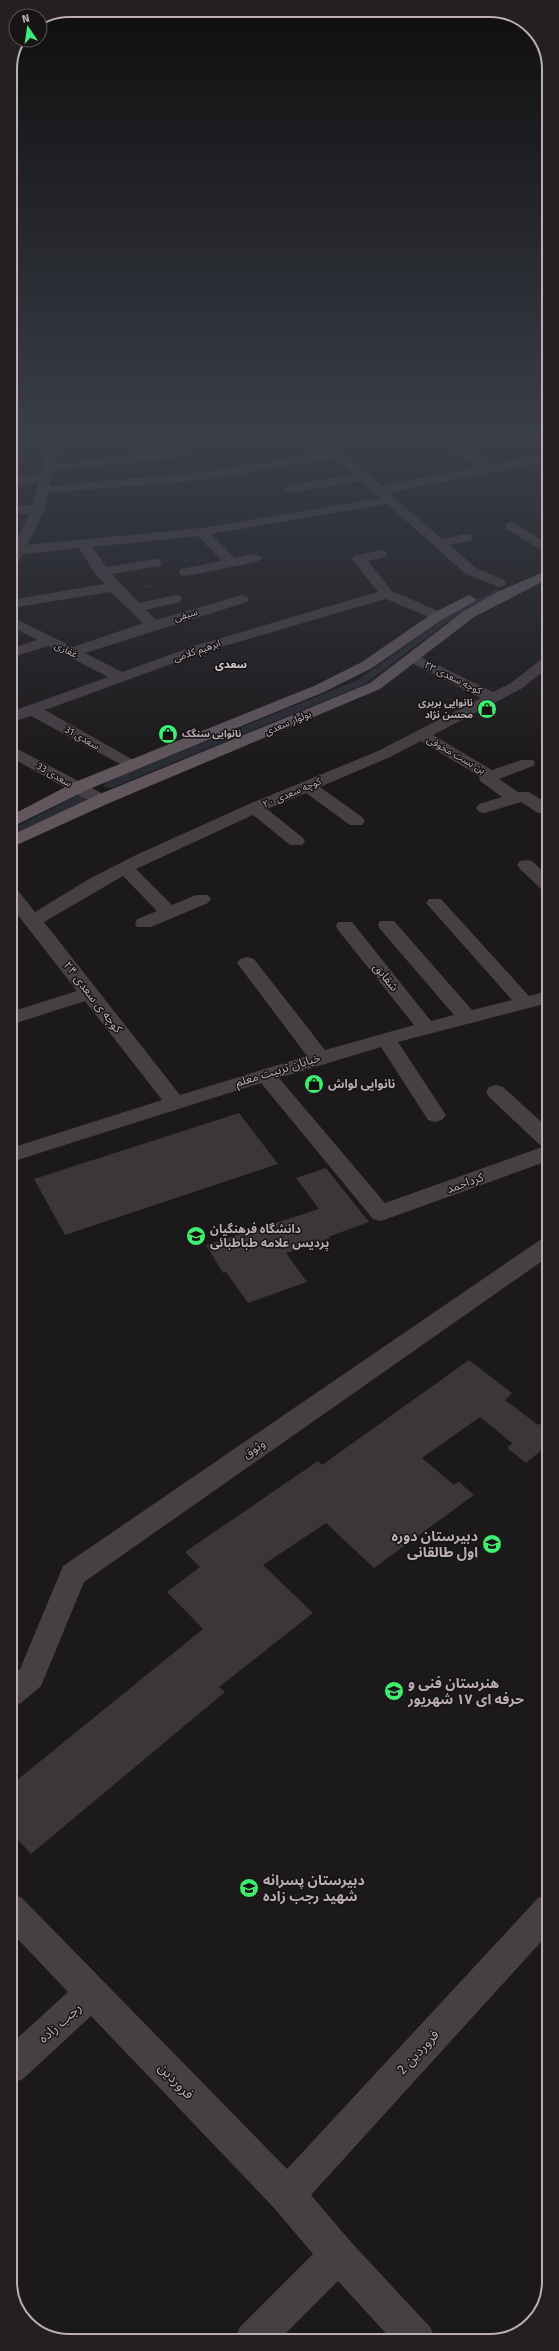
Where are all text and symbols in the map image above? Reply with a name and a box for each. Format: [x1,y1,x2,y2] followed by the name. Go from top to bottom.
[8,8,48,48] north arrow
[21,12,31,26] text: N
[173,606,199,624] street label: سیفی
[172,637,222,666] street label: ابرهیم کلامی
[53,639,79,661] street label: غفاری
[215,658,247,671] district label: سعدی
[422,659,484,697] street label: کوچه سعدی ۲۳
[418,697,473,721] place label: نانوایی بربری محسن نژاد
[476,698,498,720] shop icon: نانوایی بربری محسن نژاد
[263,708,313,738] street label: بولوار سعدی
[157,723,179,745] shop icon: نانوایی سنگک
[63,724,102,752] street label: سعدی 31
[182,728,241,740] place label: نانوایی سنگک
[425,733,488,777] street label: بن بست مخوفی
[34,760,74,790] street label: سعدی 33
[261,775,324,811] street label: کوچه سعدی ۲۰
[60,958,126,1037] street label: کوچه ی سعدی ۲۴
[370,960,402,995] street label: شقایق
[234,1050,323,1091] street label: خیابان تربیت معلم
[303,1073,325,1095] shop icon: نانوایی لواش
[328,1077,396,1091] place label: نانوایی لواش
[445,1170,486,1196] street label: کرداحمد
[210,1222,329,1252] place label: دانشگاه فرهنگیان پردیس علامه طباطبائی
[185,1225,207,1247] school or university icon: دانشگاه فرهنگیان پردیس علامه طباطبائی
[240,1436,268,1462] street label: وثوق
[392,1528,478,1561] place label: دبیرستان دوره اول طالقانی
[481,1533,503,1555] school or university icon: دبیرستان دوره اول طالقانی
[407,1675,524,1708] place label: هنرستان فنی و حرفه ای ۱۷ شهریور
[383,1680,405,1702] school or university icon: هنرستان فنی و حرفه ای ۱۷ شهریور
[263,1872,365,1905] place label: دبیرستان پسرانه شهید رجب زاده
[238,1877,260,1899] school or university icon: دبیرستان پسرانه شهید رجب زاده
[35,1999,85,2047] street label: رجب زاده
[393,2026,443,2078] street label: فروردین 2
[155,2059,197,2103] street label: فروردین

